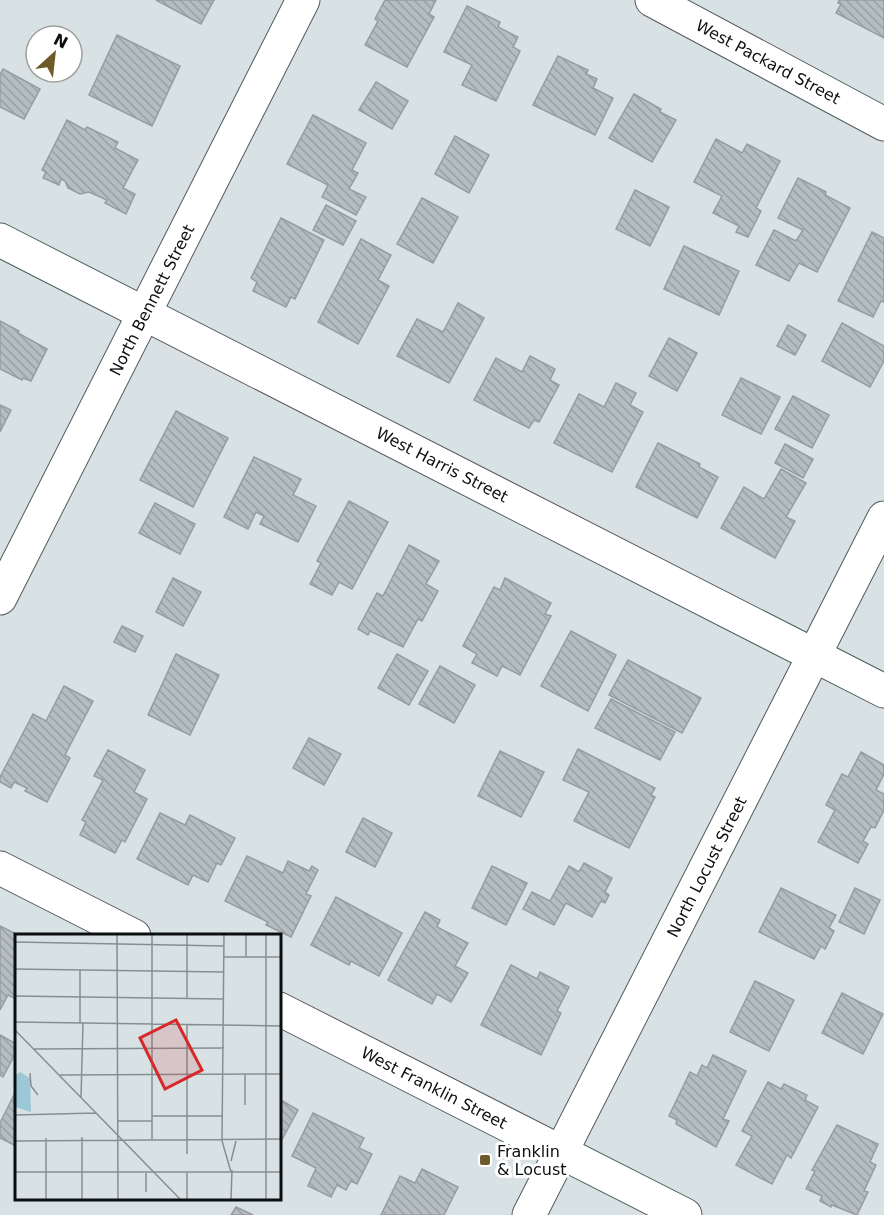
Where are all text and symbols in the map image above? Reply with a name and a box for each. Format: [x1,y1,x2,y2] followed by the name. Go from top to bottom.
[693,16,843,108] street label: West Packard Street
[24,24,84,84] north arrow
[50,30,71,53] text: N
[106,221,198,379] street label: North Bennett Street
[373,423,511,507] street label: West Harris Street
[663,793,751,941] street label: North Locust Street
[15,934,280,1200] inset map
[358,1043,510,1133] street label: West Franklin Street
[497,1142,567,1179] place label: Franklin & Locust
[478,1153,492,1167] marker: Franklin & Locust

